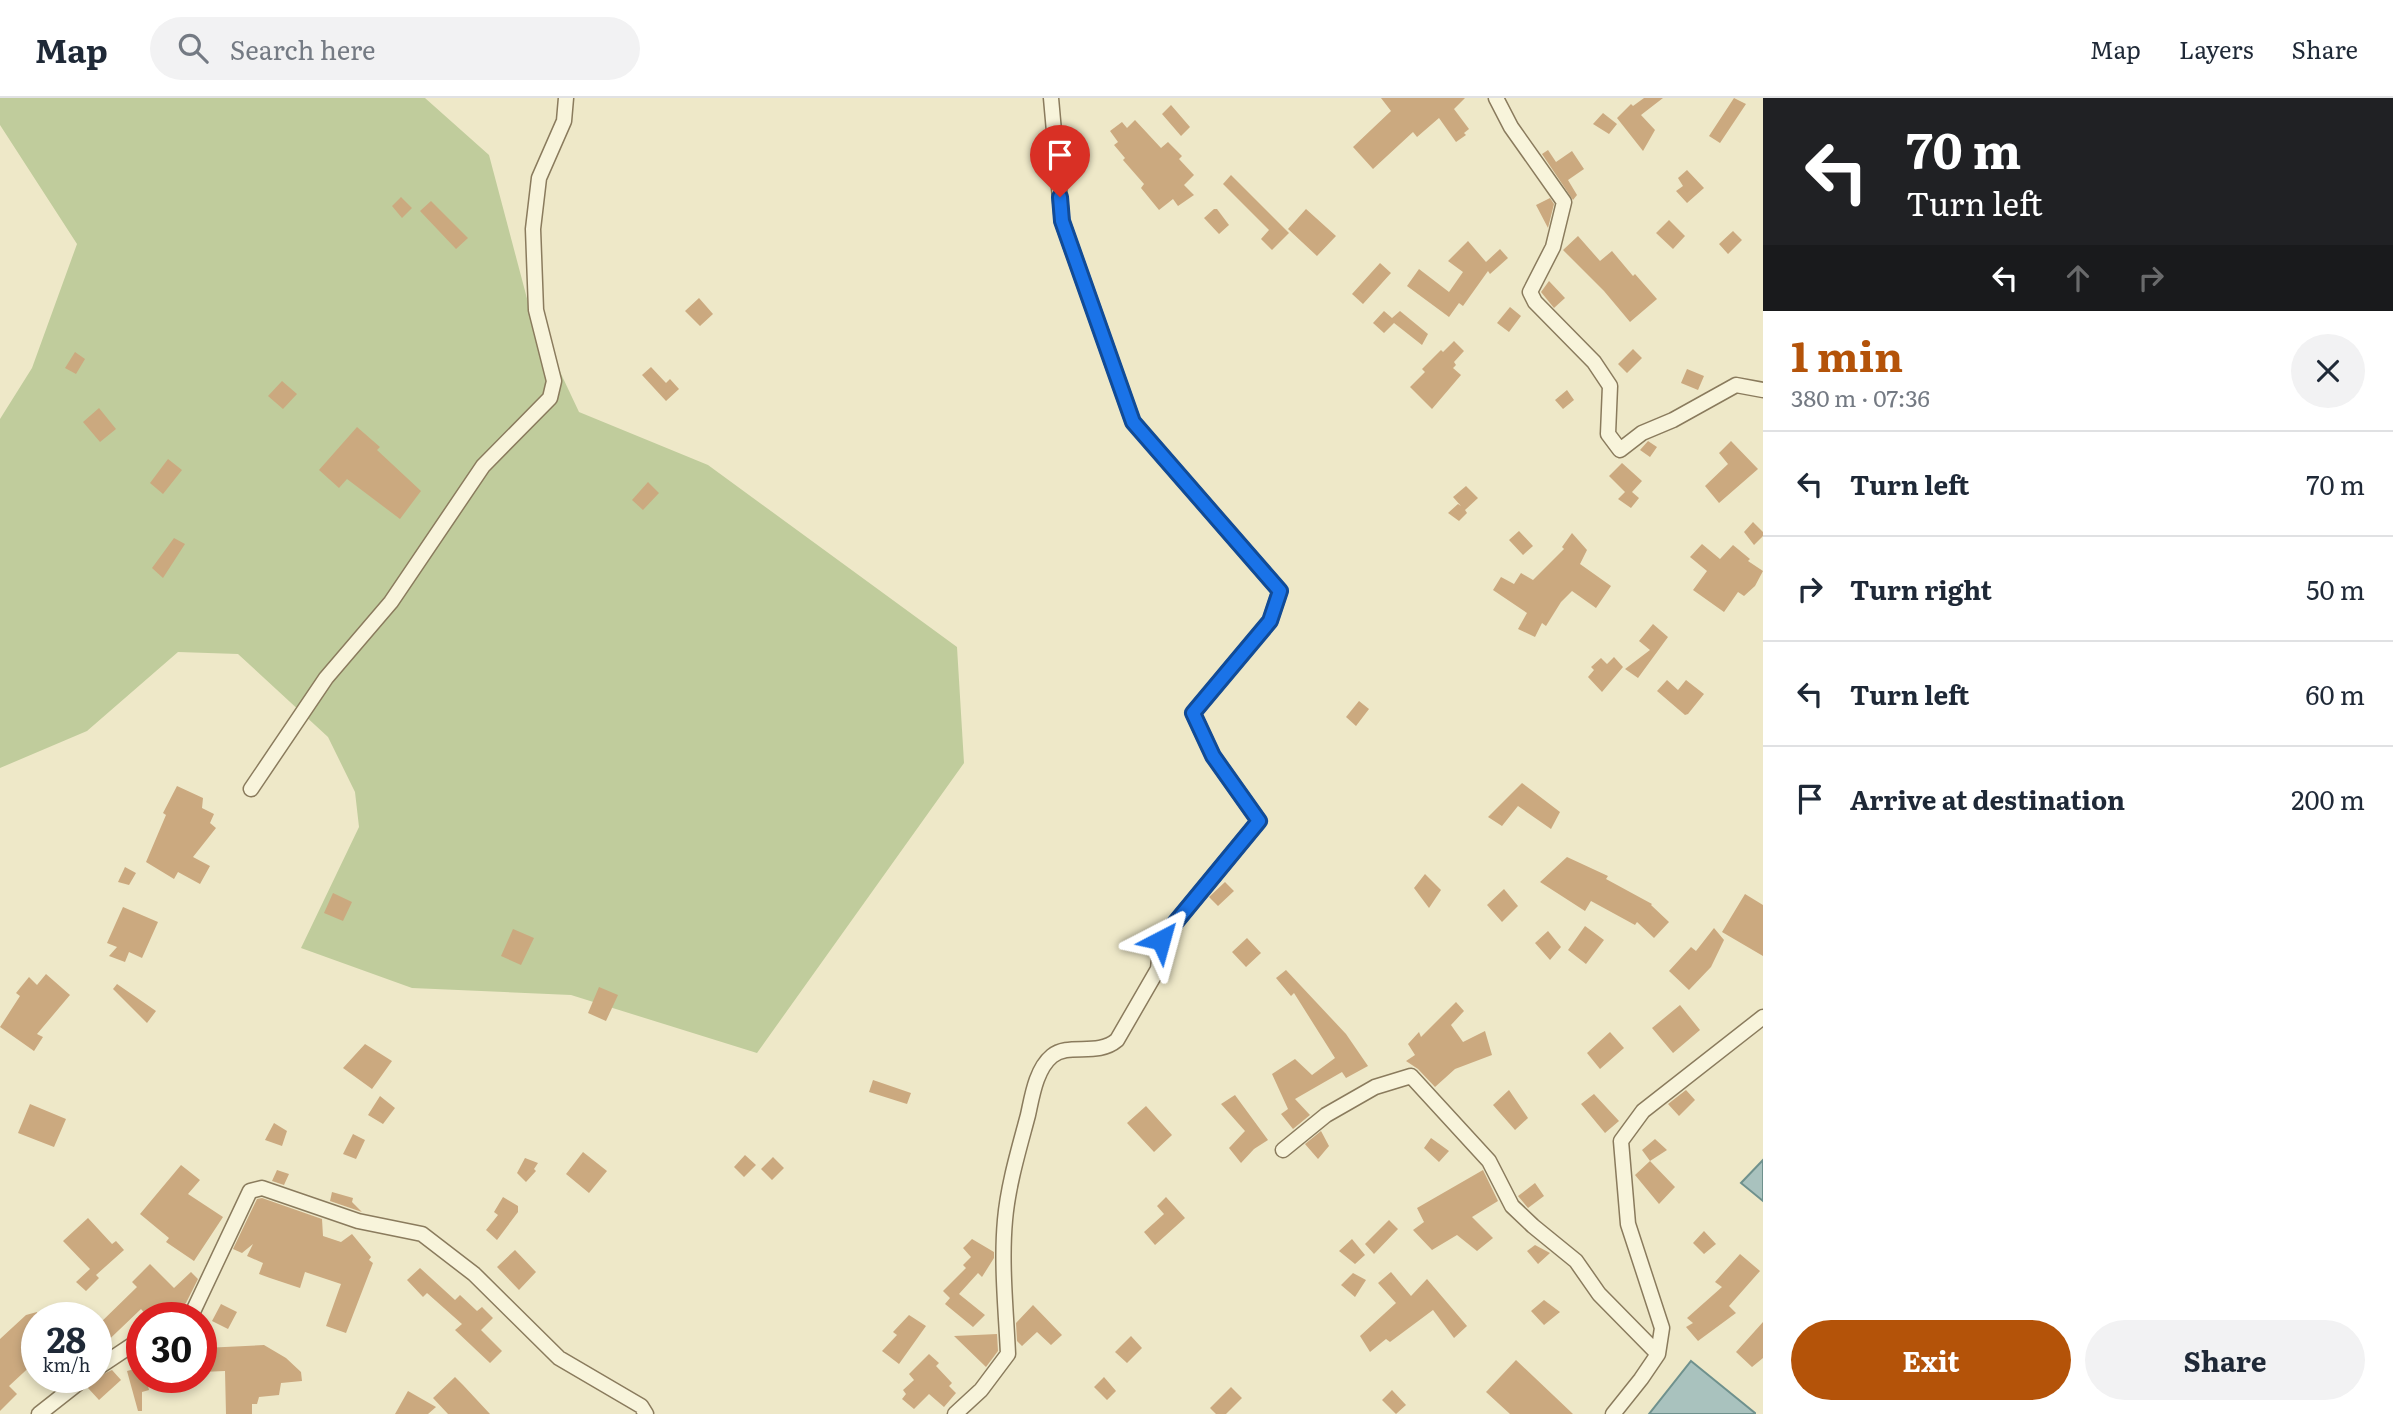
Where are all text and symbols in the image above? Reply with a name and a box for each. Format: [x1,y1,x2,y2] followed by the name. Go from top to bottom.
[150,17,640,80] search box
[35,24,108,73] text: Map
[174,29,212,67] icon: search
[230,29,376,68] text: Search here
[2090,31,2141,66] text: Map
[2179,31,2253,66] text: Layers
[2291,31,2358,66] text: Share
[1906,111,2021,184] text: 70 m
[1030,125,1090,197] pin
[1791,126,1882,217] icon: left
[1041,136,1079,174] icon: arrive
[1906,178,2043,226] text: Turn left
[1986,259,2024,297] icon: left
[2059,259,2097,297] icon: ahead
[2132,259,2170,297] icon: right
[1791,323,1903,385] text: 1 min
[2291,334,2365,408] button: close
[1791,380,1930,414] text: 380 m · 07:36
[1850,464,1969,503] text: Turn left
[2306,464,2365,503] text: 70 m
[1791,465,1829,503] icon: left
[1850,569,1992,608] text: Turn right
[2306,569,2365,608] text: 50 m
[1791,570,1829,608] icon: right
[1850,674,1969,713] text: Turn left
[2306,674,2365,713] text: 60 m
[1791,675,1829,713] icon: left
[1850,779,2125,818] text: Arrive at destination
[2291,779,2365,818] text: 200 m
[1791,780,1829,818] icon: arrive
[1124,903,1198,977] position arrow
[126,1302,217,1393] speed limit sign: 30
[47,1312,86,1364] text: 28
[1791,1320,2071,1400] button: Exit
[2085,1320,2365,1400] button: Share
[43,1351,90,1378] text: km/h

